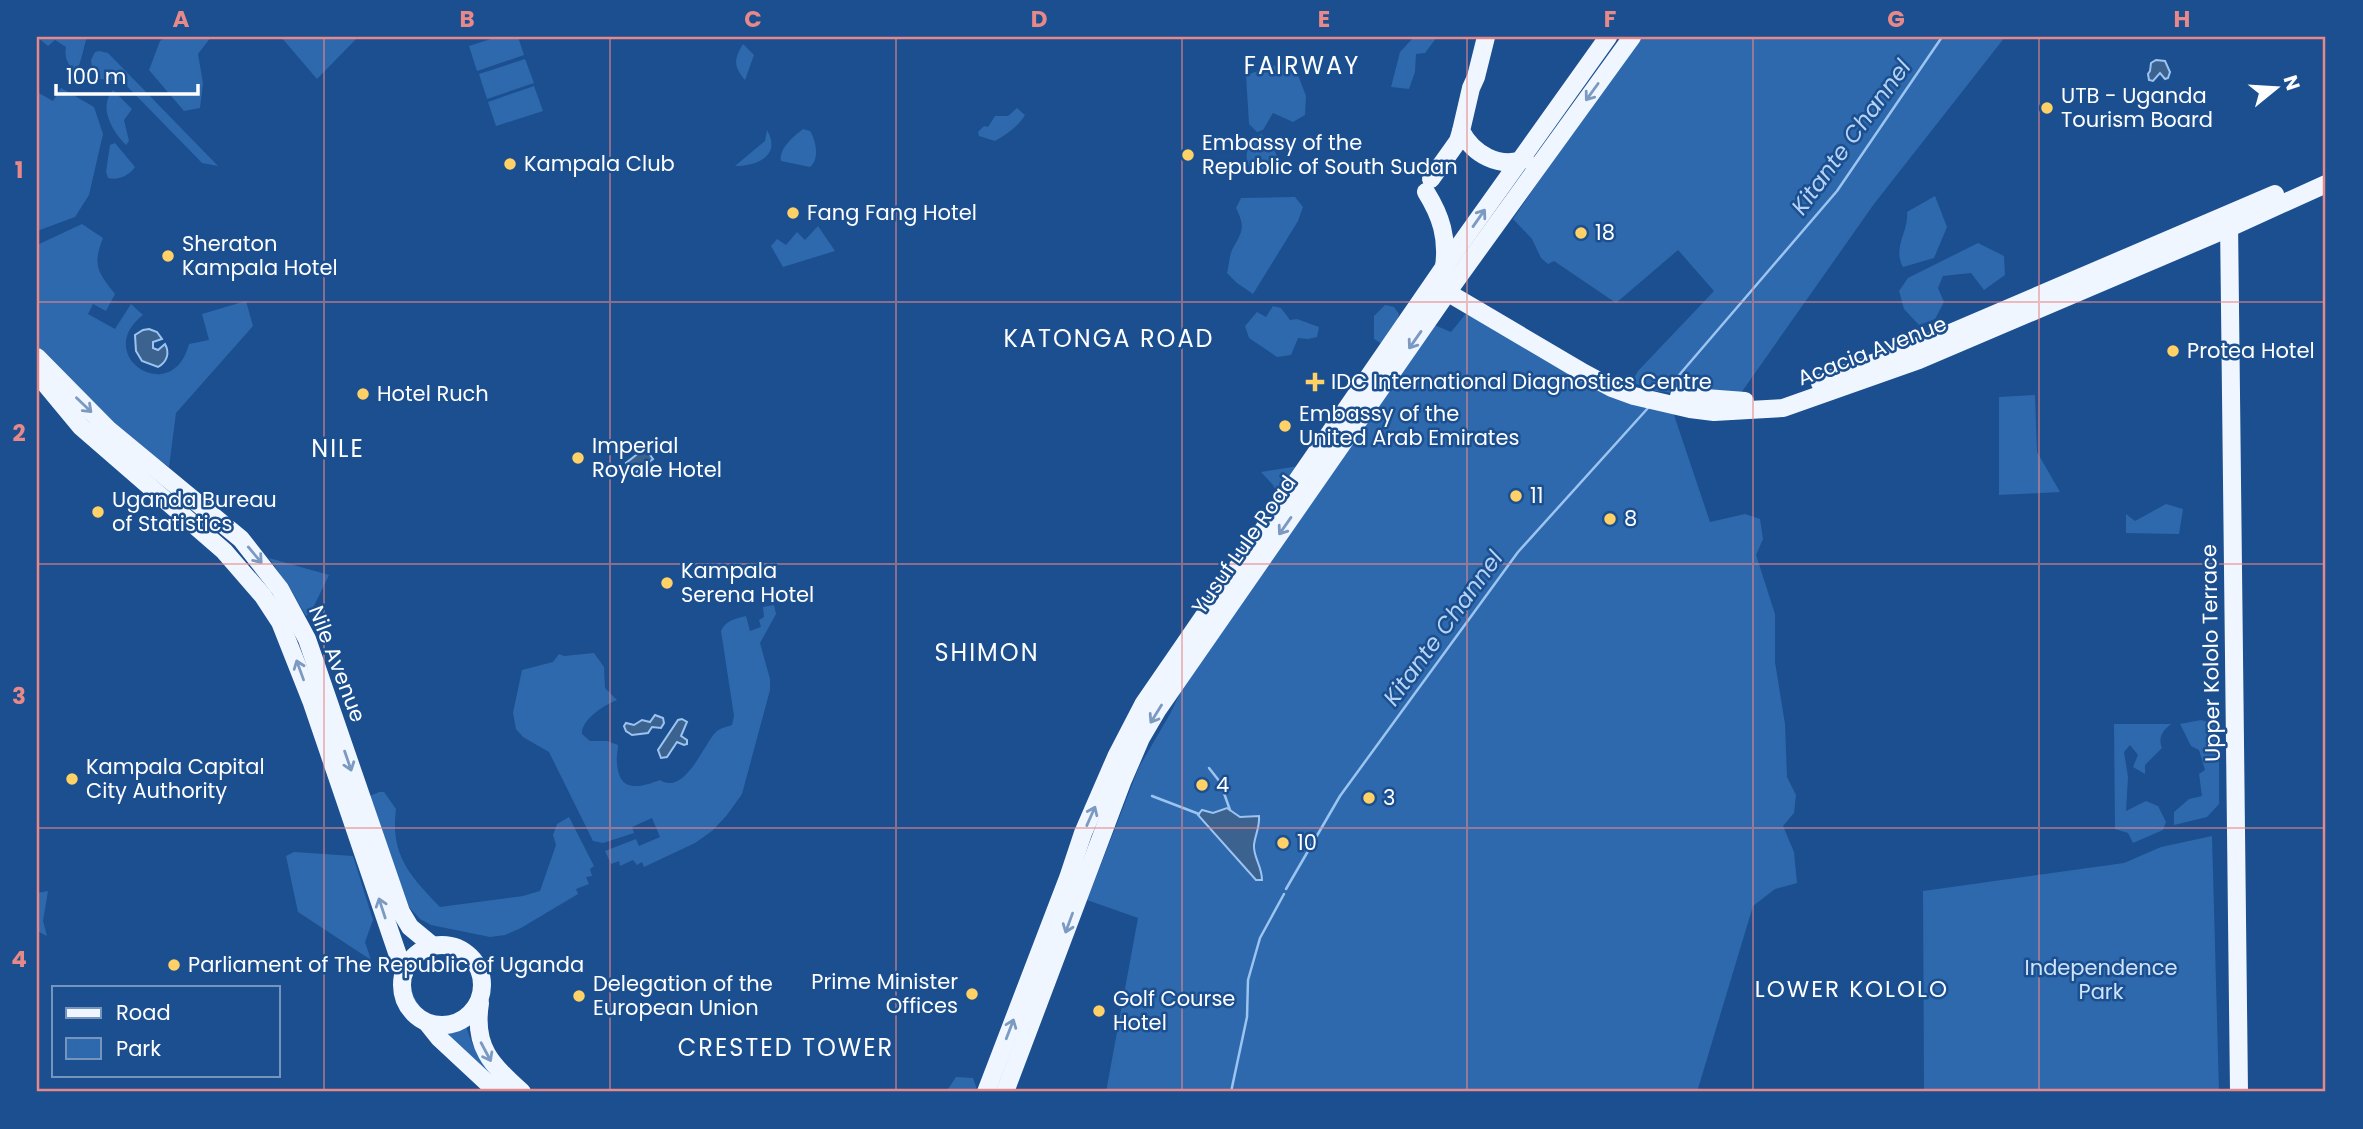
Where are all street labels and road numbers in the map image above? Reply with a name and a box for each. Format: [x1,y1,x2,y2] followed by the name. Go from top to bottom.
[1793,309,1951,392] street label: Acacia Avenue
[1185,469,1302,620] street label: Yusuf Lule Road
[2194,544,2227,762] street label: Upper Kololo Terrace
[302,601,373,726] street label: Nile Avenue

